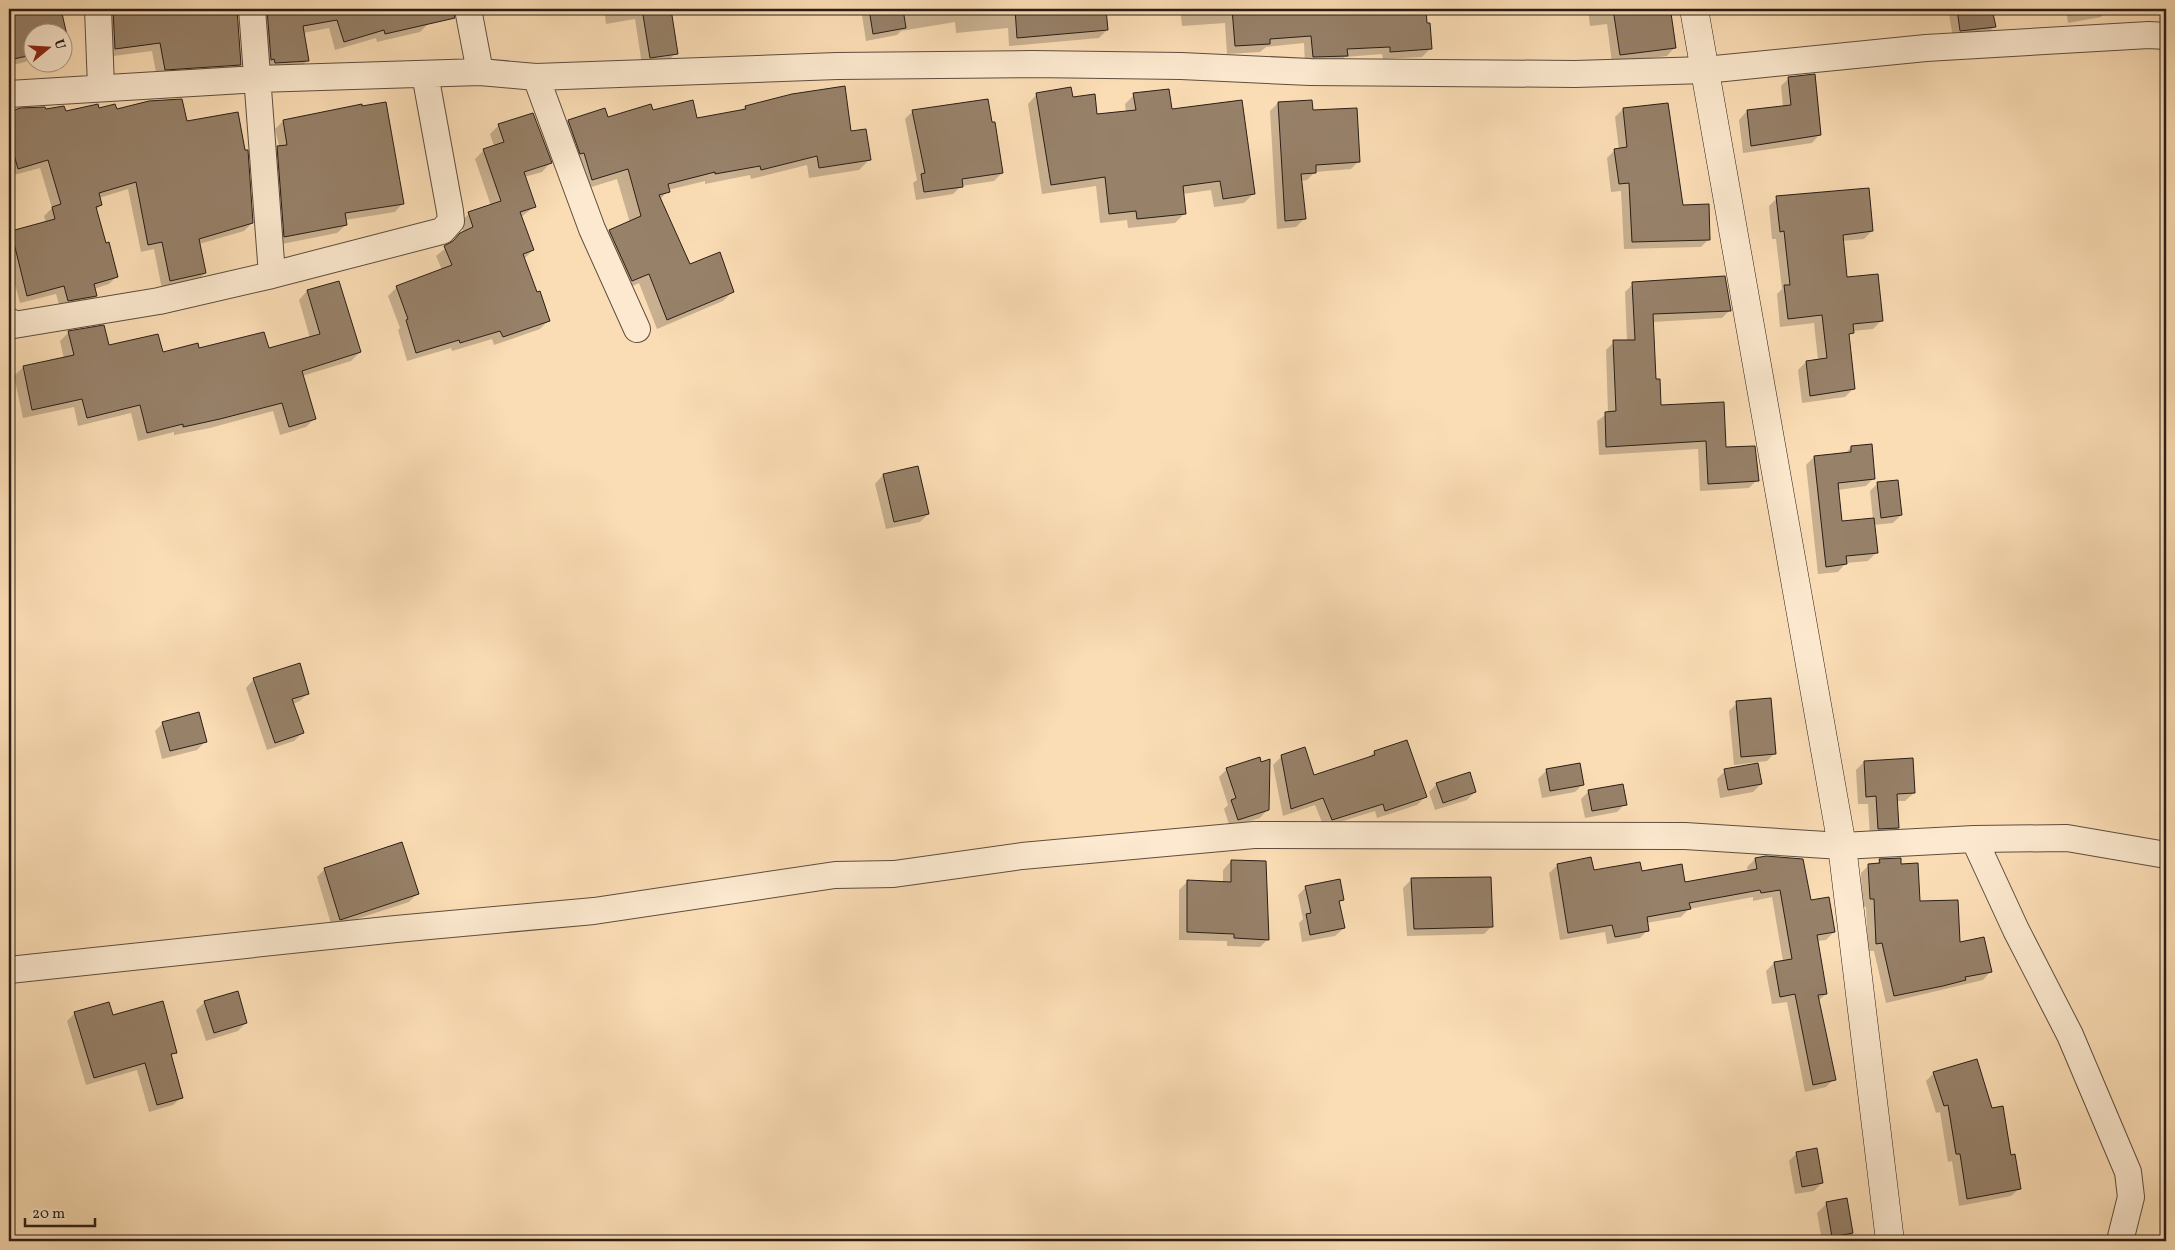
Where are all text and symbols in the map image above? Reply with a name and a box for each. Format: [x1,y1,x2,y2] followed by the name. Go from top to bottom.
[22,22,72,72] north arrow
[48,37,70,52] text: U
[25,1195,95,1227] scale bar
[32,1204,65,1225] text: 20 m

